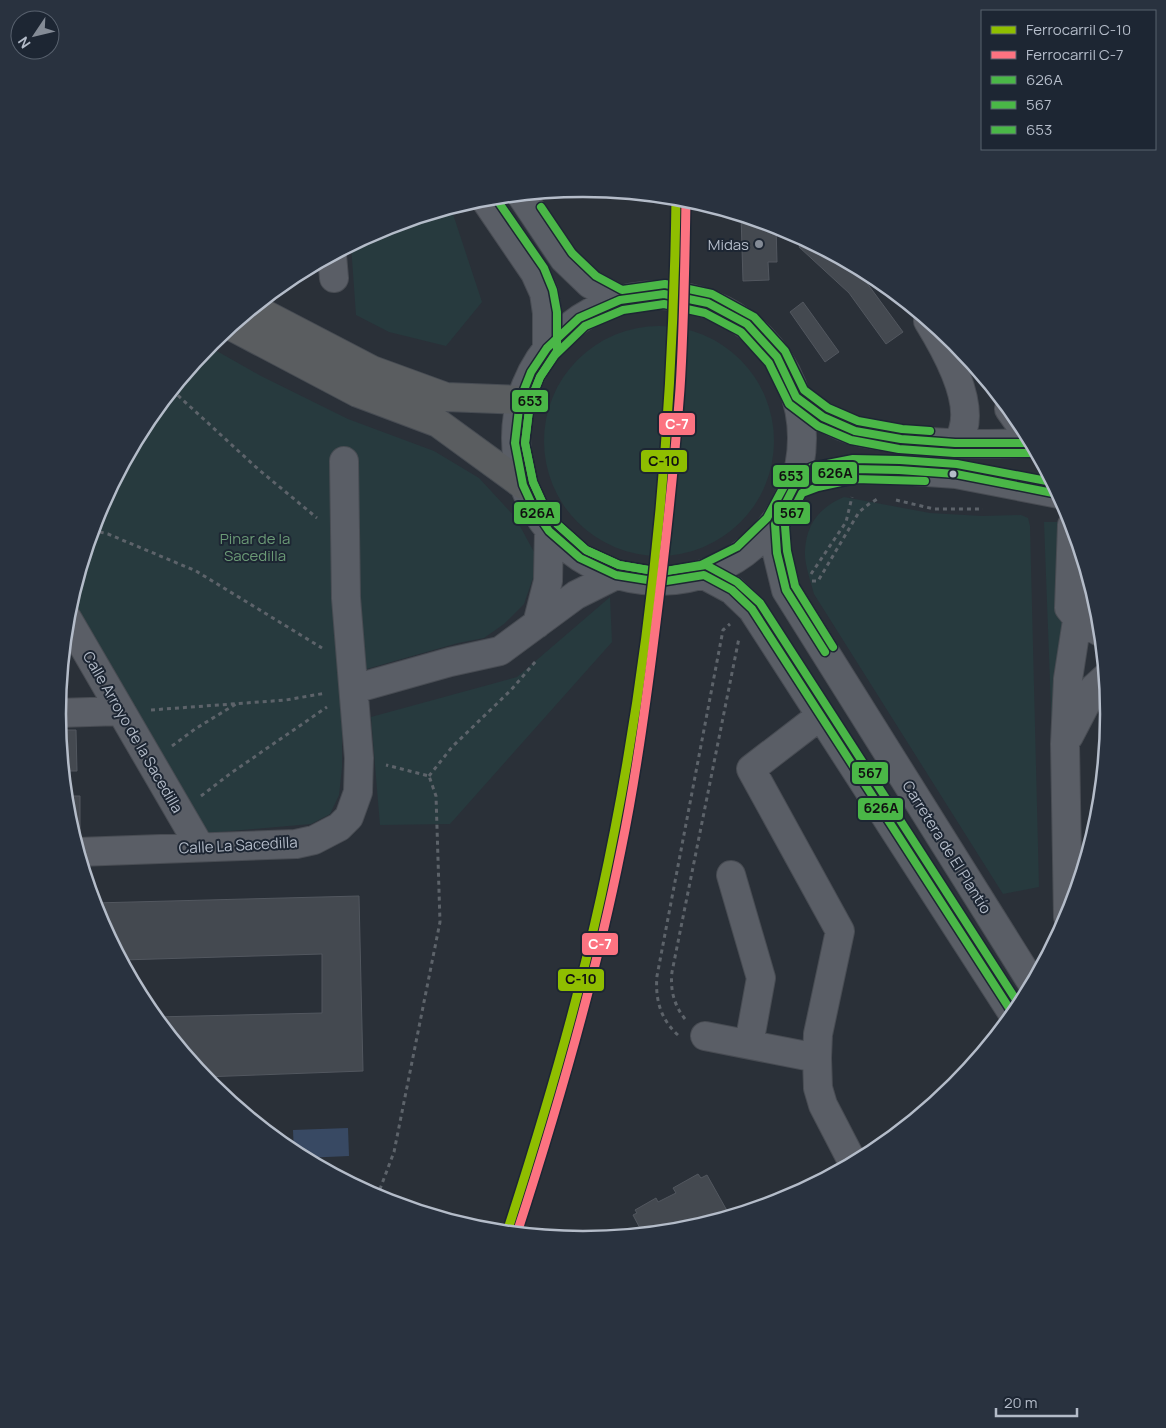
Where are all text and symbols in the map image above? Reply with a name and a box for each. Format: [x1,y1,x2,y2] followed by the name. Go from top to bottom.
[10,10,60,60] north arrow
[981,10,1156,150] legend
[1026,19,1131,40] text: Ferrocarril C-10
[13,33,35,52] text: N
[1026,44,1124,65] text: Ferrocarril C-7
[1026,69,1063,90] text: 626A
[1026,94,1052,115] text: 567
[1026,119,1052,140] text: 653
[708,234,749,255] place label: Midas
[753,238,765,250] marker: Midas
[511,389,549,413] line badge: 653
[517,391,543,410] text: 653
[658,412,696,436] line badge: C-7
[665,414,689,433] text: C-7
[640,449,688,473] line badge: C-10
[648,451,680,470] text: C-10
[811,461,858,485] line badge: 626A
[817,463,853,482] text: 626A
[772,464,810,488] line badge: 653
[778,466,804,485] text: 653
[948,469,958,479] unlabelled marker
[513,501,561,525] line badge: 626A
[773,501,811,525] line badge: 567
[519,503,555,522] text: 626A
[780,503,804,522] text: 567
[220,528,290,566] park label: Pinar de la Sacedilla
[78,647,188,817] street label: Calle Arroyo de la Sacedilla
[851,761,889,785] line badge: 567
[858,763,882,782] text: 567
[897,776,997,918] street label: Carretera de El Plantío
[857,797,904,821] line badge: 626A
[863,798,899,817] text: 626A
[178,831,298,859] street label: Calle La Sacedilla
[581,932,619,956] line badge: C-7
[588,934,612,953] text: C-7
[557,968,605,992] line badge: C-10
[565,969,597,988] text: C-10
[996,1386,1077,1418] scale bar
[1004,1392,1037,1413] text: 20 m

